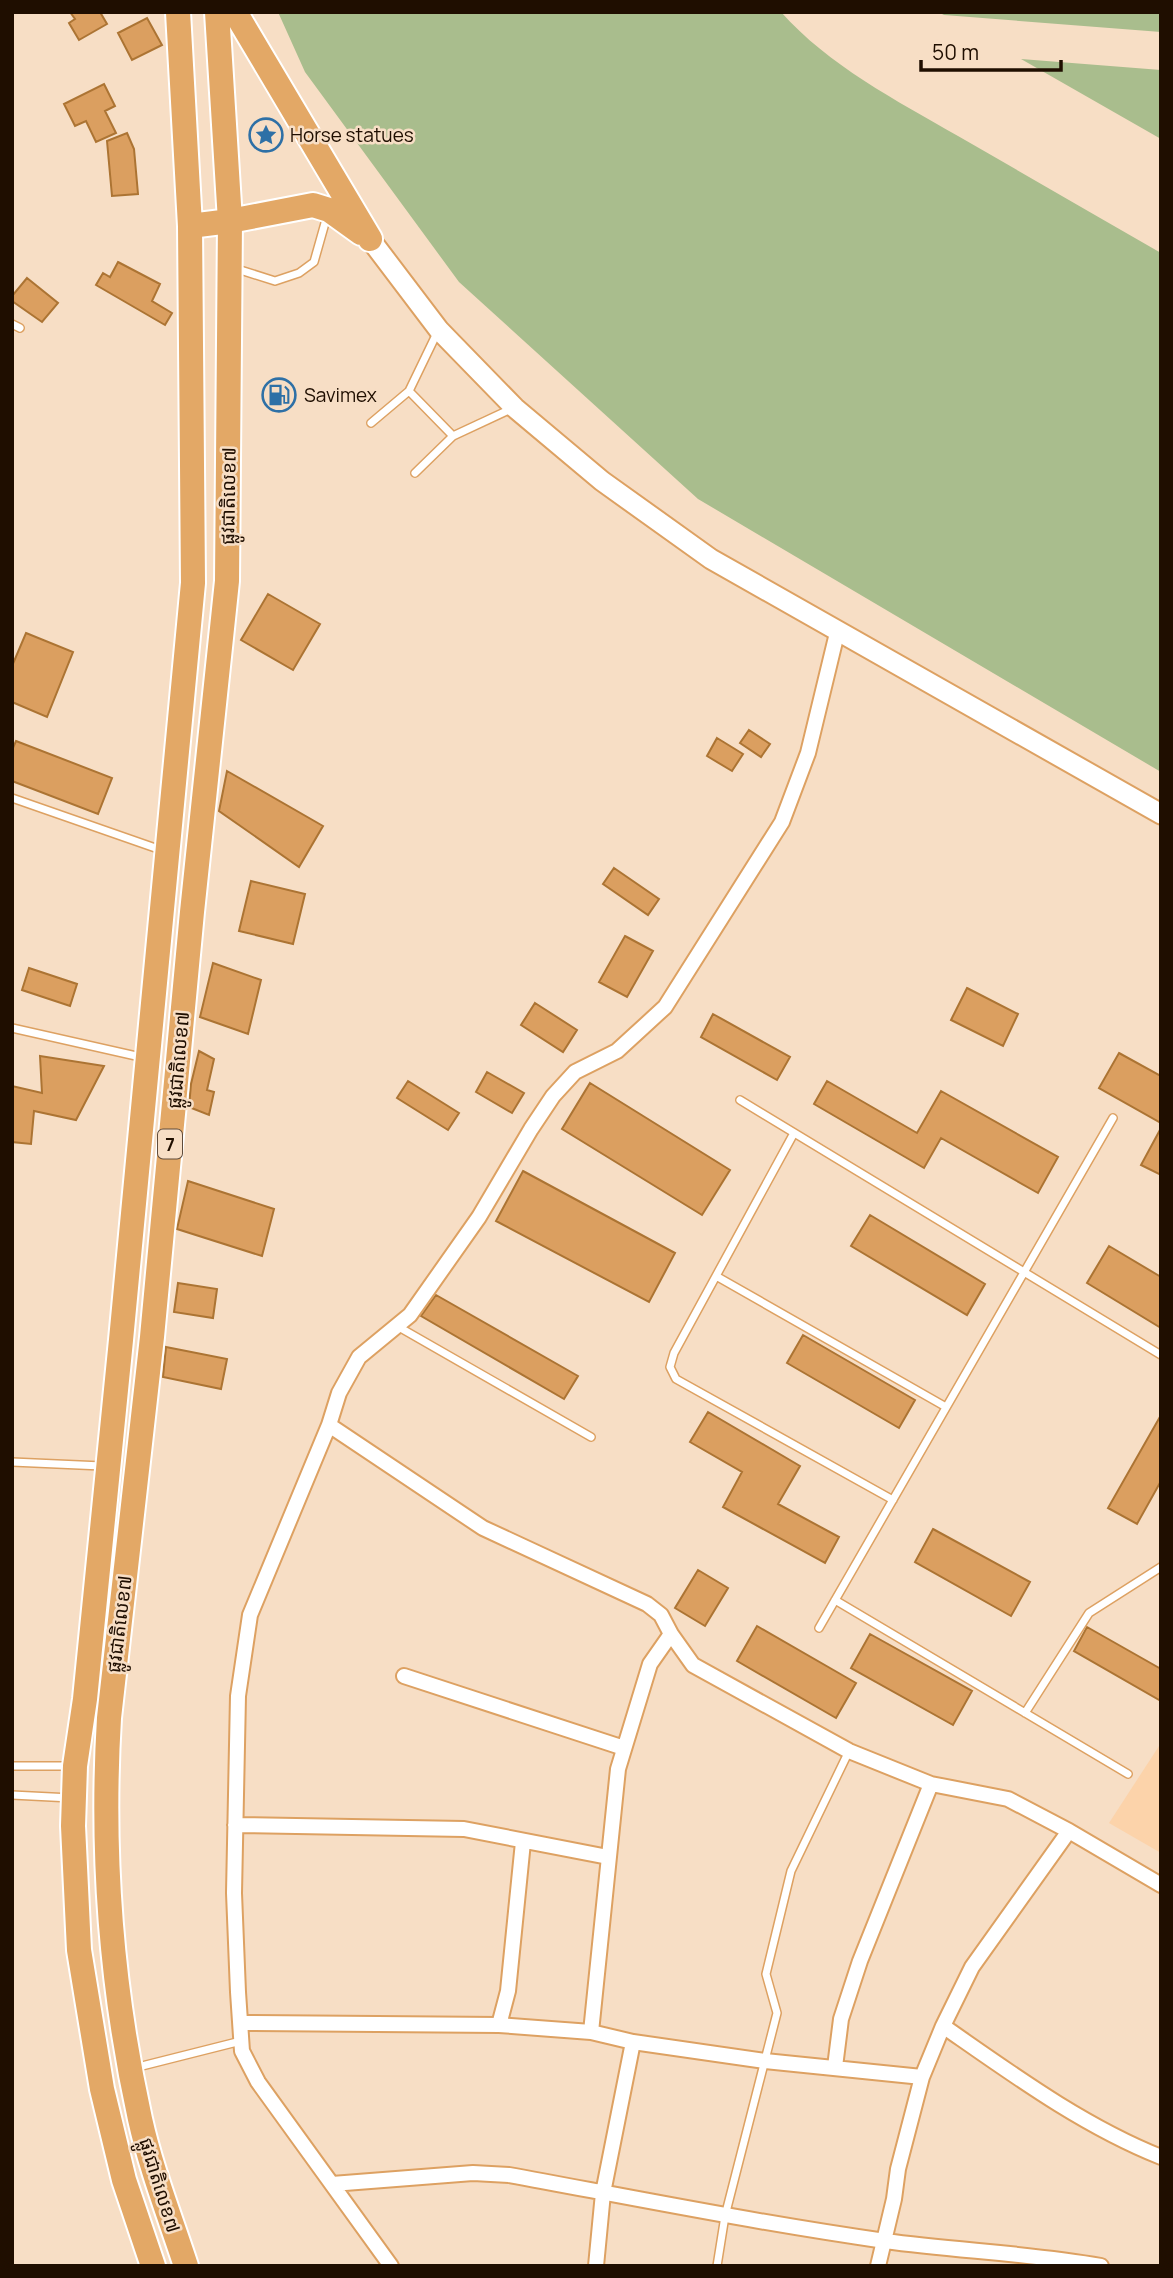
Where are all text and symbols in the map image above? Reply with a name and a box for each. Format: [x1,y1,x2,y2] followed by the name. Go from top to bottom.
[921,28,1061,72] scale bar
[932,38,979,66] text: 50 m
[247,116,285,154] place icon: Horse statues
[290,122,414,148] place label: Horse statues
[260,376,298,414] fuel station icon: Savimex
[304,382,377,408] place label: Savimex
[214,447,246,545] street label: ផ្លូវជាតិលេខ៧
[161,1010,200,1110] street label: ផ្លូវជាតិលេខ៧
[158,1129,182,1158] road number: 7
[100,1574,142,1675] street label: ផ្លូវជាតិលេខ៧
[129,2134,187,2237] street label: ផ្លូវជាតិលេខ៧

